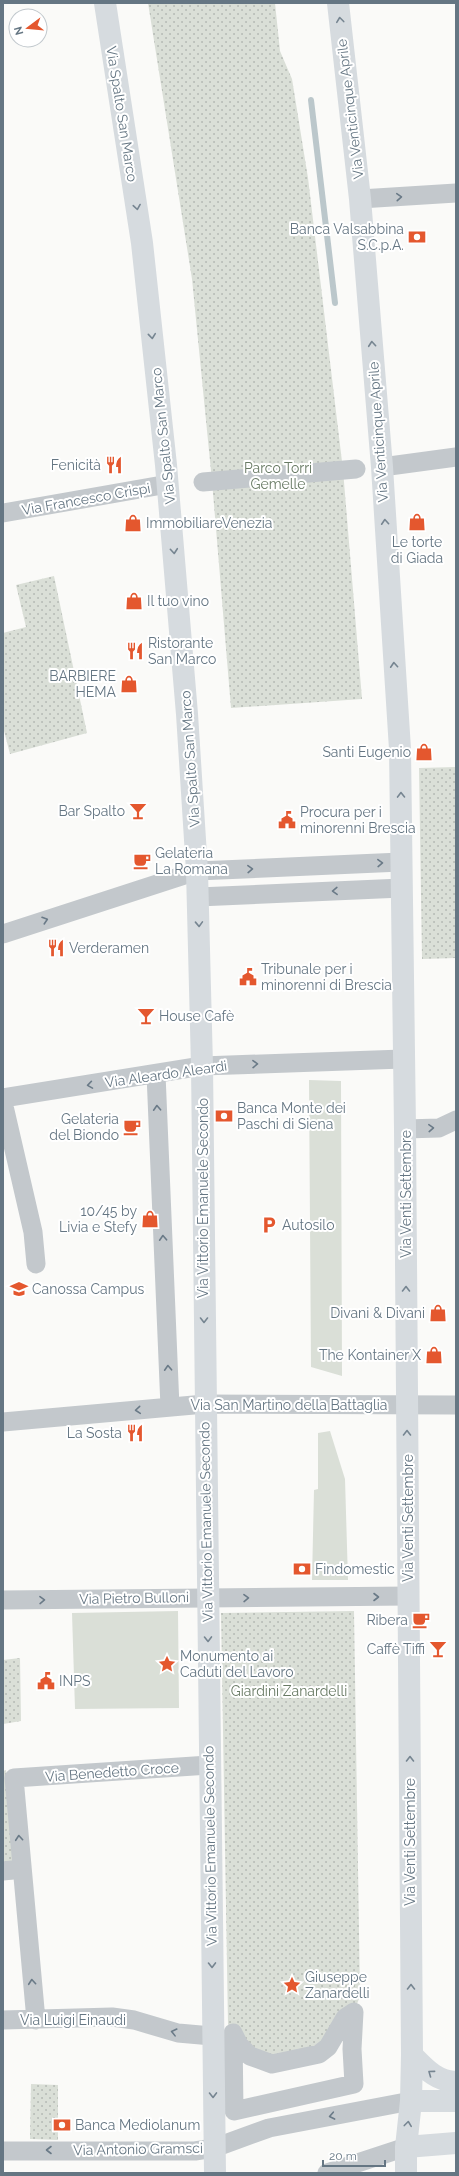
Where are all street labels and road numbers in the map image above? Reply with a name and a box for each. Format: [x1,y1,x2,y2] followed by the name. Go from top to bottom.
[333,38,367,180] street label: Via Venticinque Aprile
[103,45,141,183] street label: Via Spalto San Marco
[365,361,391,503] street label: Via Venticinque Aprile
[148,367,178,505] street label: Via Spalto San Marco
[20,480,152,518] street label: Via Francesco Crispi
[177,690,203,828] street label: Via Spalto San Marco
[104,1058,228,1090] street label: Via Aleardo Aleardi
[195,1098,211,1298] street label: Via Vittorio Emanuele Secondo
[398,1130,414,1258] street label: Via Venti Settembre
[191,1397,387,1413] street label: Via San Martino della Battaglia
[196,1422,216,1622] street label: Via Vittorio Emanuele Secondo
[400,1454,416,1582] street label: Via Venti Settembre
[79,1589,189,1607] street label: Via Pietro Bulloni
[200,1746,220,1946] street label: Via Vittorio Emanuele Secondo
[45,1759,179,1785] street label: Via Benedetto Croce
[402,1778,418,1906] street label: Via Venti Settembre
[20,2012,126,2028] street label: Via Luigi Einaudi
[73,2140,203,2158] street label: Via Antonio Gramsci

